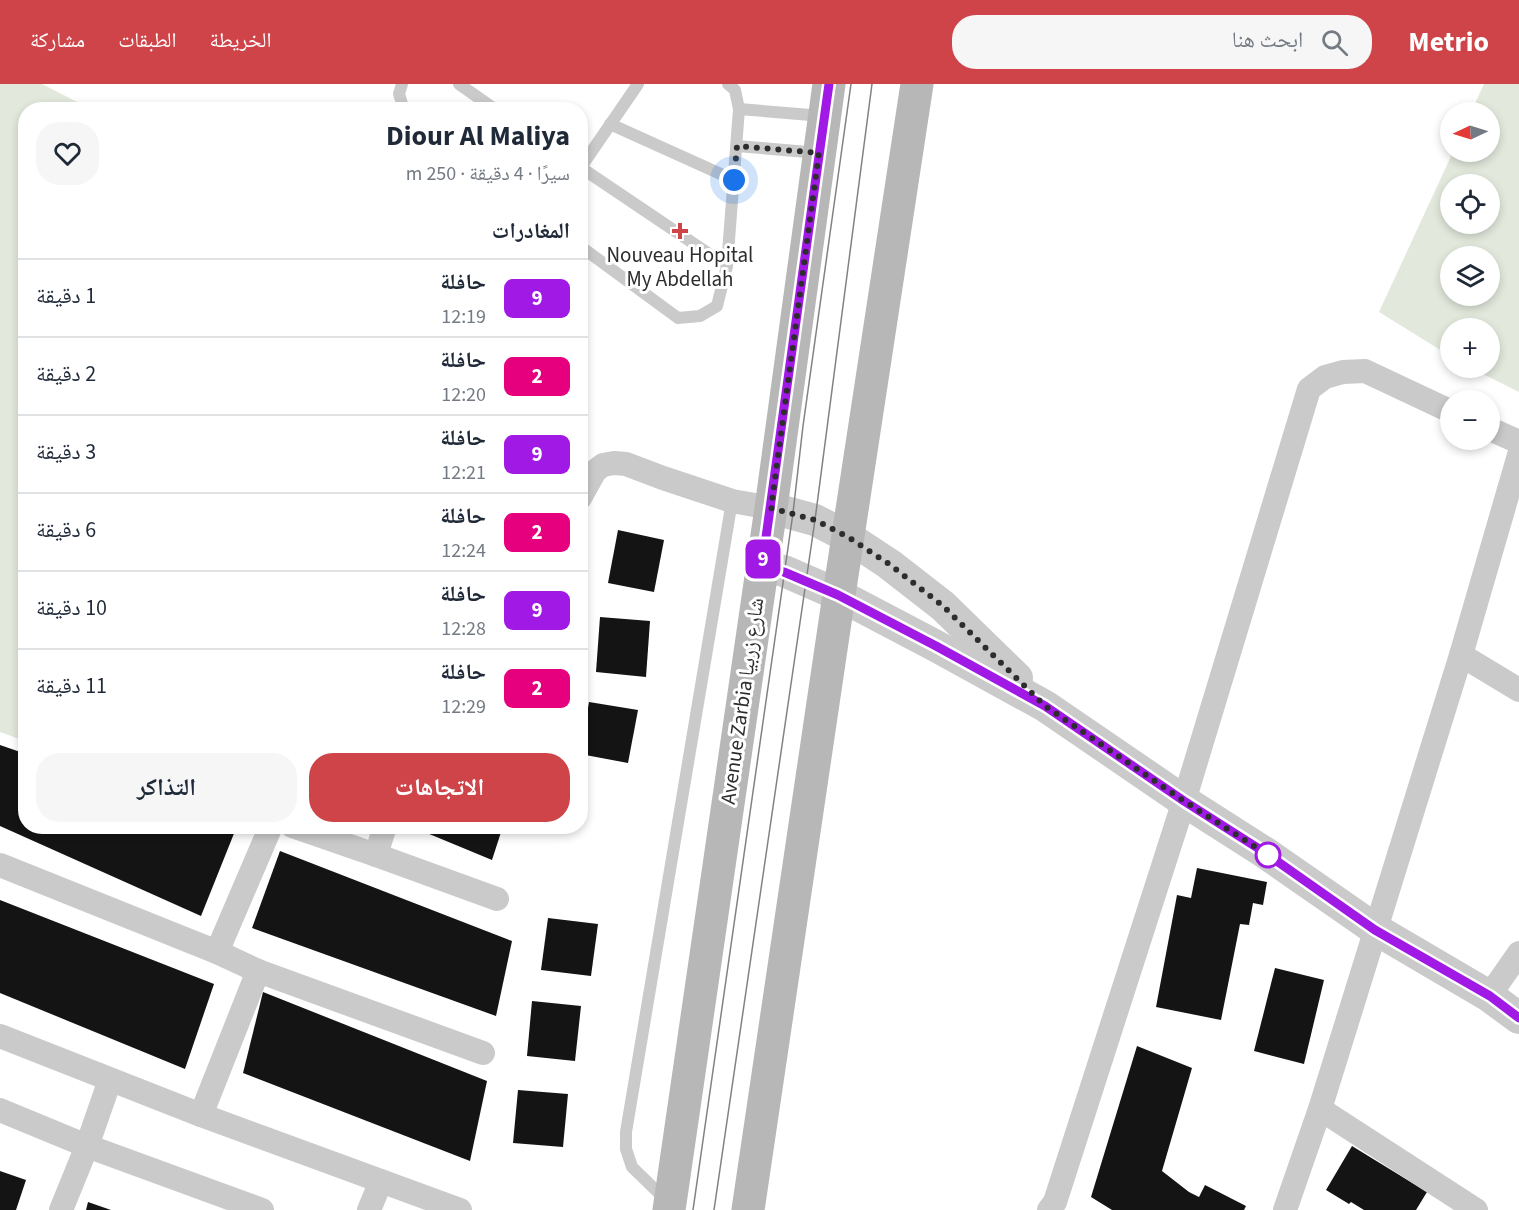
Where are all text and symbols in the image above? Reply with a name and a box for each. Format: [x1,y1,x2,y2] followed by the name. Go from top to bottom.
[952,15,1372,69] search box
[1408,22,1489,62] text: Metrio
[1232,24,1303,56] text: ابحث هنا
[30,25,85,55] text: مشاركة
[118,25,177,55] text: الطبقات
[210,25,271,55] text: الخريطة
[1318,26,1351,59] icon: search
[1440,102,1500,162] north arrow
[1440,102,1500,450] map controls
[386,116,570,156] text: Diour Al Maliya
[36,122,99,185] button: heart
[406,160,570,188] text: سيرًا · 4 دقيقة · 250 m
[719,165,749,195] your location
[1440,174,1500,234] button: locate
[492,215,570,247] text: المغادرات
[671,222,689,240] marker: Nouveau Hopital My Abdellah
[607,240,753,294] place label: Nouveau Hopital My Abdellah
[1440,246,1500,306] button: layers
[440,266,486,298] text: حافلة
[36,280,96,312] text: 1 دقيقة
[531,283,543,313] text: 9
[441,303,486,331] text: 12:19
[1440,318,1500,378] button: +
[440,344,486,376] text: حافلة
[36,358,96,390] text: 2 دقيقة
[531,361,543,391] text: 2
[441,381,486,409] text: 12:20
[1440,390,1500,450] button: −
[440,422,486,454] text: حافلة
[36,436,96,468] text: 3 دقيقة
[531,439,543,469] text: 9
[441,459,486,487] text: 12:21
[440,500,486,532] text: حافلة
[36,514,96,546] text: 6 دقيقة
[531,517,543,547] text: 2
[441,537,486,565] text: 12:24
[744,540,783,578] line badge: 9
[757,544,769,574] text: 9
[440,578,486,610] text: حافلة
[36,592,107,624] text: 10 دقيقة
[531,595,543,625] text: 9
[713,596,771,806] street label: Avenue Zarbia شارع زربيا
[441,615,486,643] text: 12:28
[440,656,486,688] text: حافلة
[36,670,107,702] text: 11 دقيقة
[531,673,543,703] text: 2
[441,693,486,721] text: 12:29
[36,753,297,822] button: التذاكر
[309,753,570,822] button: الاتجاهات
[1255,842,1281,868] unlabelled marker

